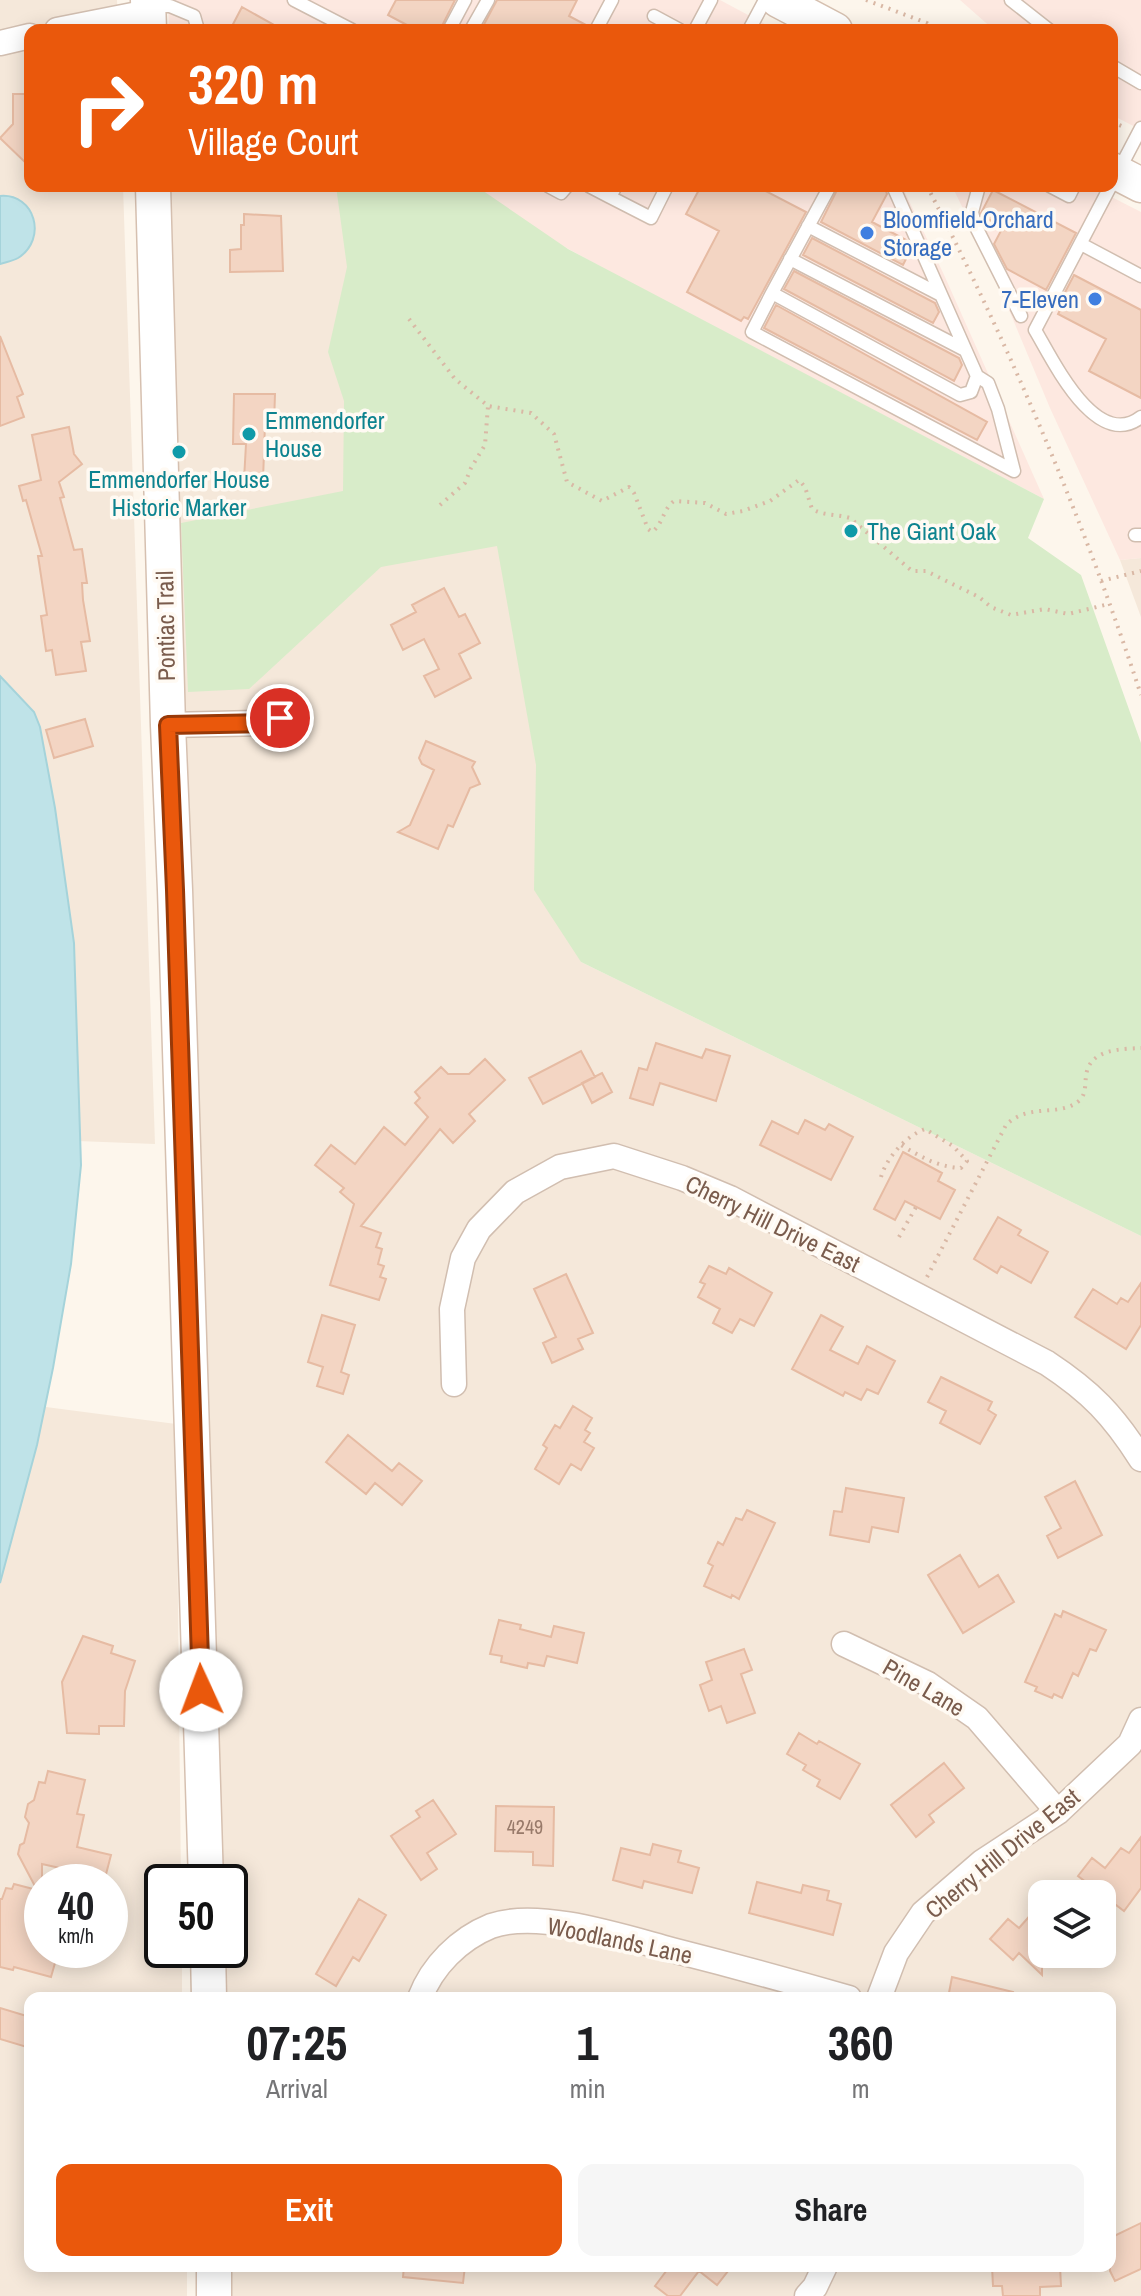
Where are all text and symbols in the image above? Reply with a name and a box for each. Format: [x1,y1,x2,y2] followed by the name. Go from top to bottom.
[188,46,318,121] text: 320 m
[56,56,160,160] icon: right
[188,118,358,166] text: Village Court
[883,203,1054,263] place label: Bloomfield-Orchard Storage
[858,224,876,242] marker: Bloomfield-Orchard Storage
[1001,283,1079,315] place label: 7-Eleven
[1086,290,1104,308] marker: 7-Eleven
[265,404,385,464] place label: Emmendorfer House
[240,425,258,443] marker: Emmendorfer House
[170,443,188,461] marker: Emmendorfer House Historic Marker
[88,463,270,523] place label: Emmendorfer House Historic Marker
[867,515,996,547] place label: The Giant Oak
[842,522,860,540] marker: The Giant Oak
[148,570,182,682] street label: Pontiac Trail
[246,684,314,752] pin
[258,696,302,740] icon: arrive
[680,1167,866,1279] street label: Cherry Hill Drive East
[159,1648,243,1732] position arrow
[877,1651,971,1723] street label: Pine Lane
[918,1780,1086,1925] street label: Cherry Hill Drive East
[507,1813,543,1840] house number: 4249
[144,1864,248,1968] speed limit sign: 50
[58,1879,94,1932] text: 40
[1028,1880,1116,1968] map controls
[1028,1880,1116,1968] button: layers
[545,1909,695,1971] street label: Woodlands Lane
[58,1922,94,1949] text: km/h
[247,2010,347,2075] text: 07:25
[577,2010,598,2075] text: 1
[828,2010,893,2075] text: 360
[266,2071,328,2106] text: Arrival
[570,2071,605,2106] text: min
[852,2071,870,2106] text: m
[56,2164,562,2256] button: Exit
[578,2164,1084,2256] button: Share

